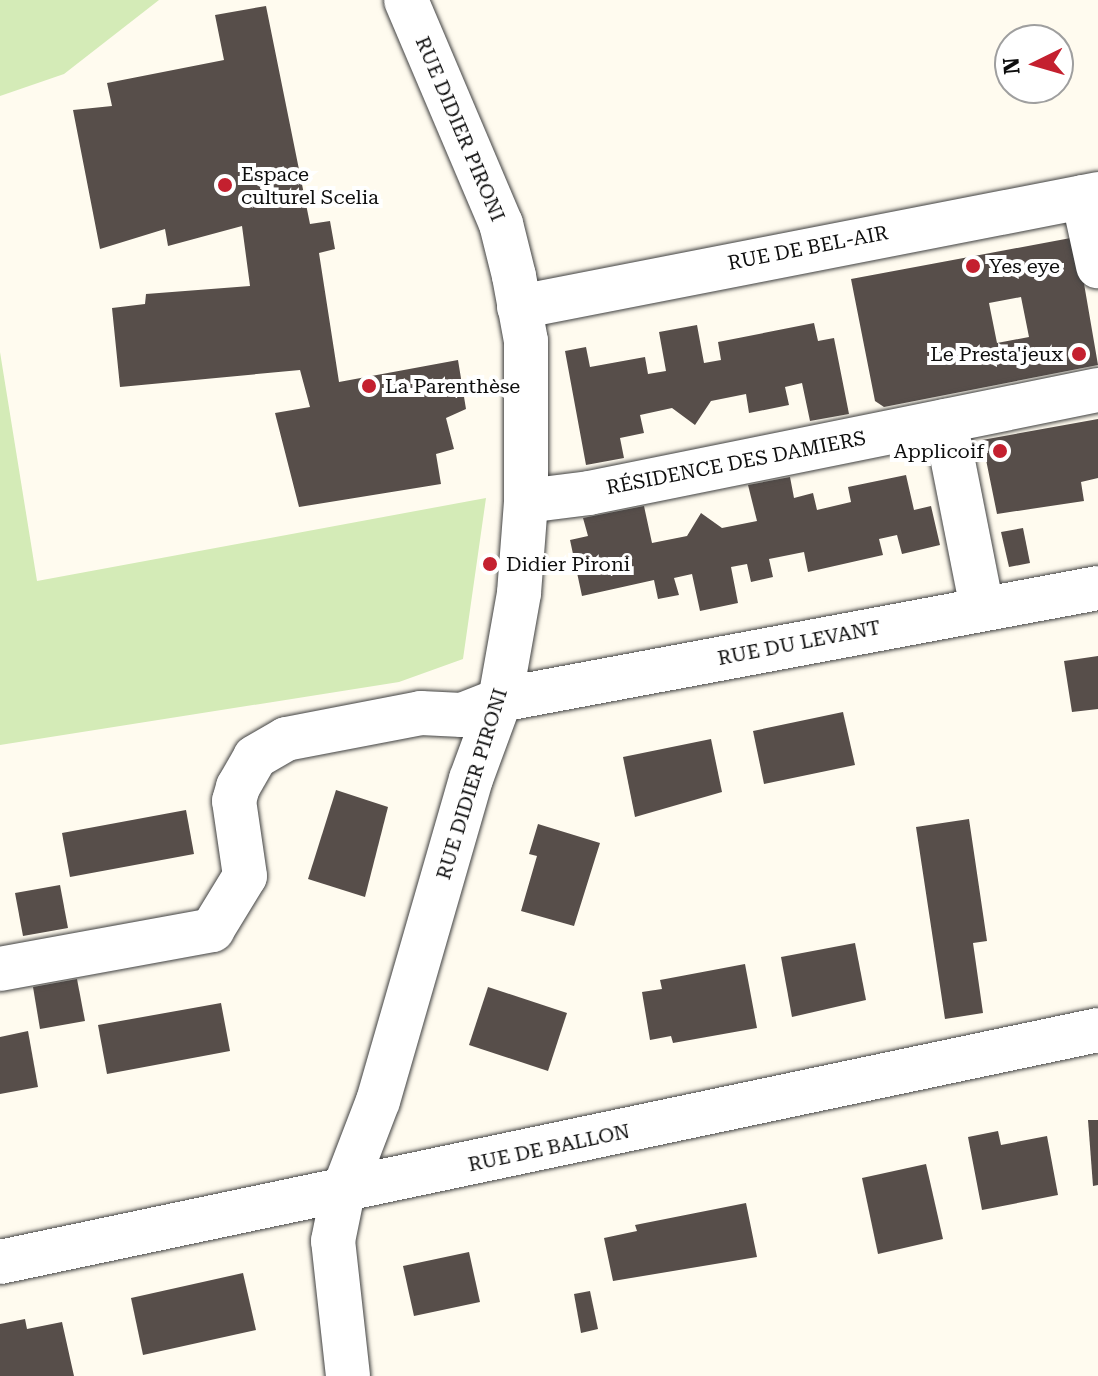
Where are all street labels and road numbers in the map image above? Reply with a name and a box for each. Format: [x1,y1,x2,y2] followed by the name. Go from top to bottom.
[410,33,510,225] street label: RUE DIDIER PIRONI
[726,221,890,275] street label: RUE DE BEL-AIR
[604,426,868,500] street label: RÉSIDENCE DES DAMIERS
[716,615,882,671] street label: RUE DU LEVANT
[431,686,513,882] street label: RUE DIDIER PIRONI
[466,1119,632,1177] street label: RUE DE BALLON

